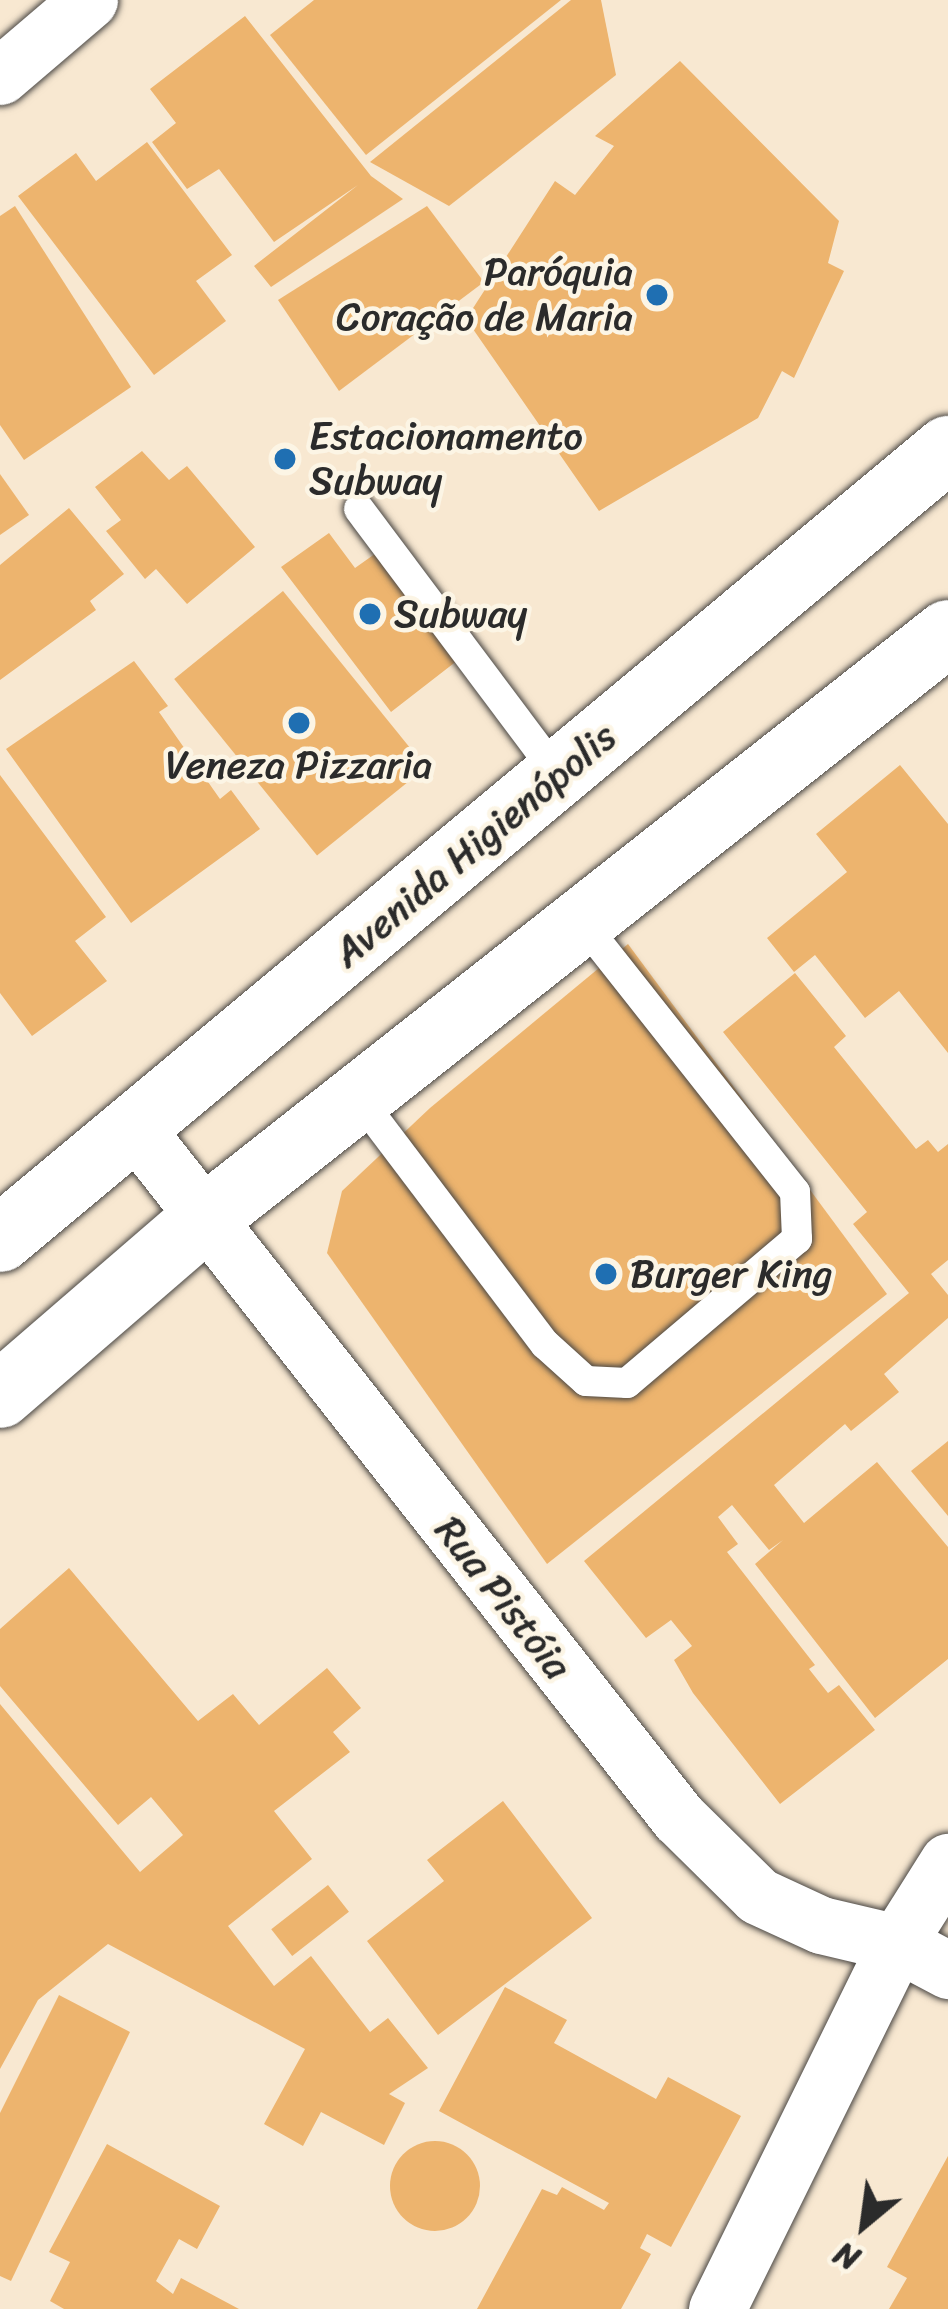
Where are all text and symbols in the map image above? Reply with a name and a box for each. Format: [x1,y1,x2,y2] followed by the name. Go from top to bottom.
[336,250,633,341] place label: Paróquia Coração de Maria
[644,282,670,308] marker: Paróquia Coração de Maria
[309,414,583,505] place label: Estacionamento Subway
[272,446,298,472] marker: Estacionamento Subway
[394,591,527,637] place label: Subway
[357,601,383,627] marker: Subway
[286,710,312,736] marker: Veneza Pizzaria
[324,713,626,977] street label: Avenida Higienópolis
[166,742,432,788] place label: Veneza Pizzaria
[630,1251,833,1297] place label: Burger King
[593,1261,619,1287] marker: Burger King
[425,1507,581,1689] street label: Rua Pistóia
[804,2165,924,2285] north arrow
[822,2226,871,2287] text: N

